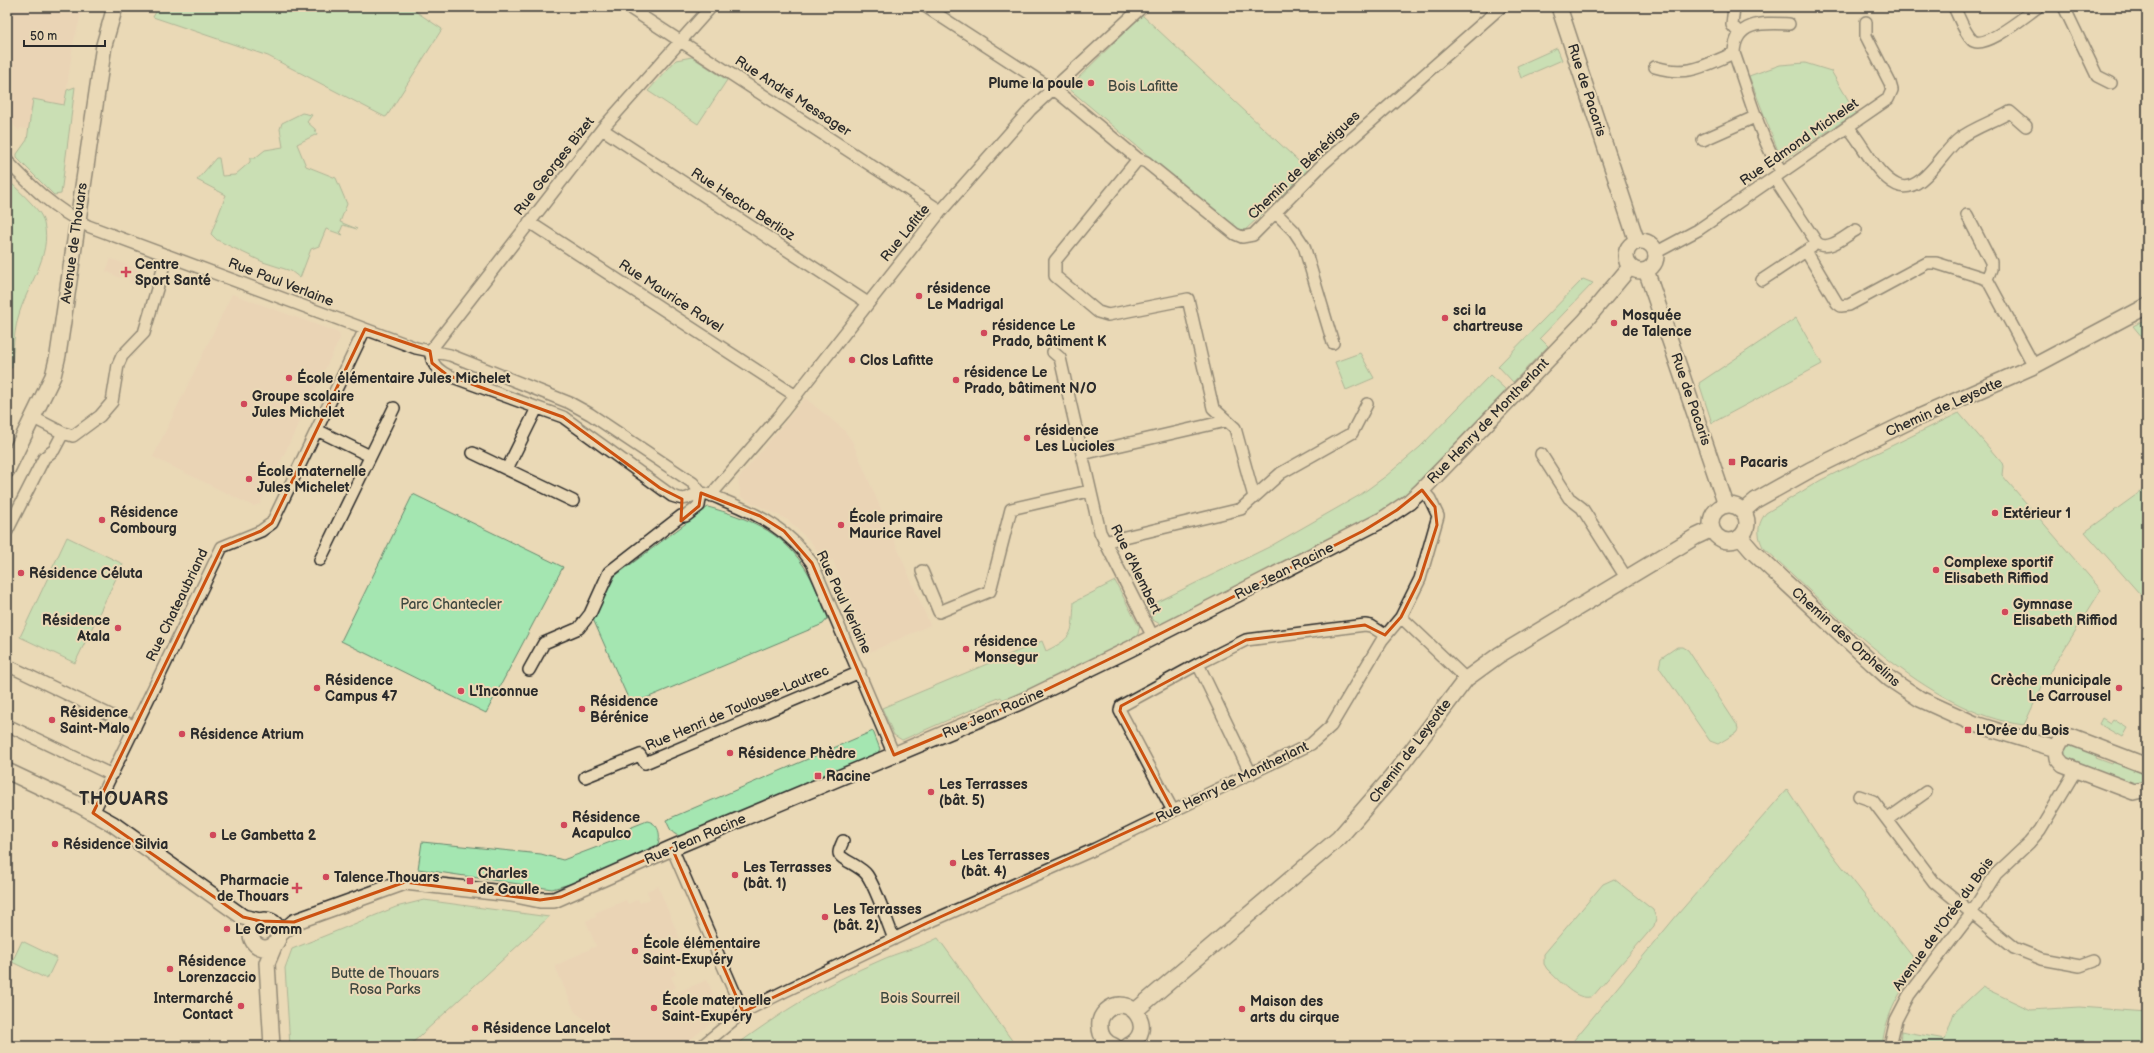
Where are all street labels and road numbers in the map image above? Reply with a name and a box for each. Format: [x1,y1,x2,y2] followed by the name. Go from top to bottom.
[1564,41,1610,139] street label: Rue de Pacaris
[732,52,855,140] street label: Rue André Messager
[1736,94,1862,189] street label: Rue Edmond Michelet
[1244,107,1364,223] street label: Chemin de Bénédigues
[510,113,598,219] street label: Rue Georges Bizet
[688,164,798,244] street label: Rue Hector Berlioz
[57,181,91,304] street label: Avenue de Thouars
[877,201,933,265] street label: Rue Lafitte
[226,254,336,310] street label: Rue Paul Verlaine
[615,256,727,336] street label: Rue Maurice Ravel
[1667,350,1715,448] street label: Rue de Pacaris
[1424,354,1553,487] street label: Rue Henry de Montherlant
[1883,374,2005,440] street label: Chemin de Leysotte
[1107,521,1165,617] street label: Rue d'Alembert
[1232,539,1336,603] street label: Rue Jean Racine
[142,546,212,664] street label: Rue Chateaubriand
[813,548,875,656] street label: Rue Paul Verlaine
[1788,584,1904,690] street label: Chemin des Orphelins
[643,662,831,754] street label: Rue Henri de Toulouse-Lautrec
[940,684,1046,742] street label: Rue Jean Racine
[1365,696,1455,806] street label: Chemin de Leysotte
[1153,737,1312,826] street label: Rue Henry de Montherlant
[642,810,748,868] street label: Rue Jean Racine
[1889,854,1997,994] street label: Avenue de l'Orée du Bois

